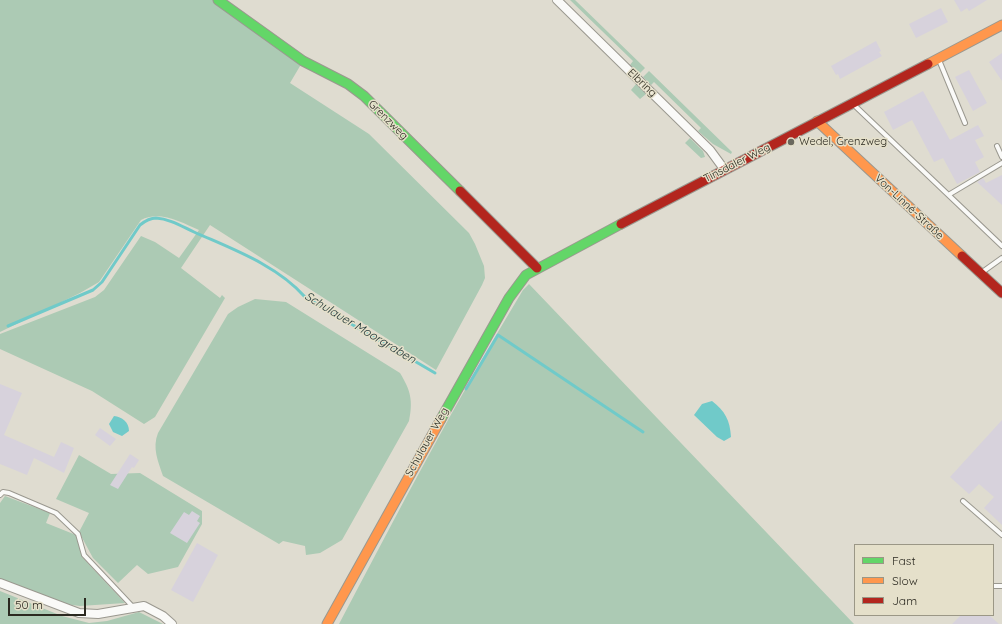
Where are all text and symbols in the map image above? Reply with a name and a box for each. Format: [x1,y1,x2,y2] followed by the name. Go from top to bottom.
[625,66,659,100] street label: Elbring
[365,97,411,143] street label: Grenzweg
[799,135,887,149] place label: Wedel, Grenzweg
[786,137,796,147] marker: Wedel, Grenzweg
[701,141,773,185] street label: Tinsdaler Weg
[872,172,946,242] street label: Von-Linné-Straße
[302,289,418,367] water label: Schulauer Moorgraben
[403,405,451,479] street label: Schulauer Weg
[854,544,994,616] legend
[892,553,916,568] text: Fast
[892,573,918,588] text: Slow
[10,590,88,616] scale bar
[892,593,917,608] text: Jam
[15,597,43,612] text: 50 m

